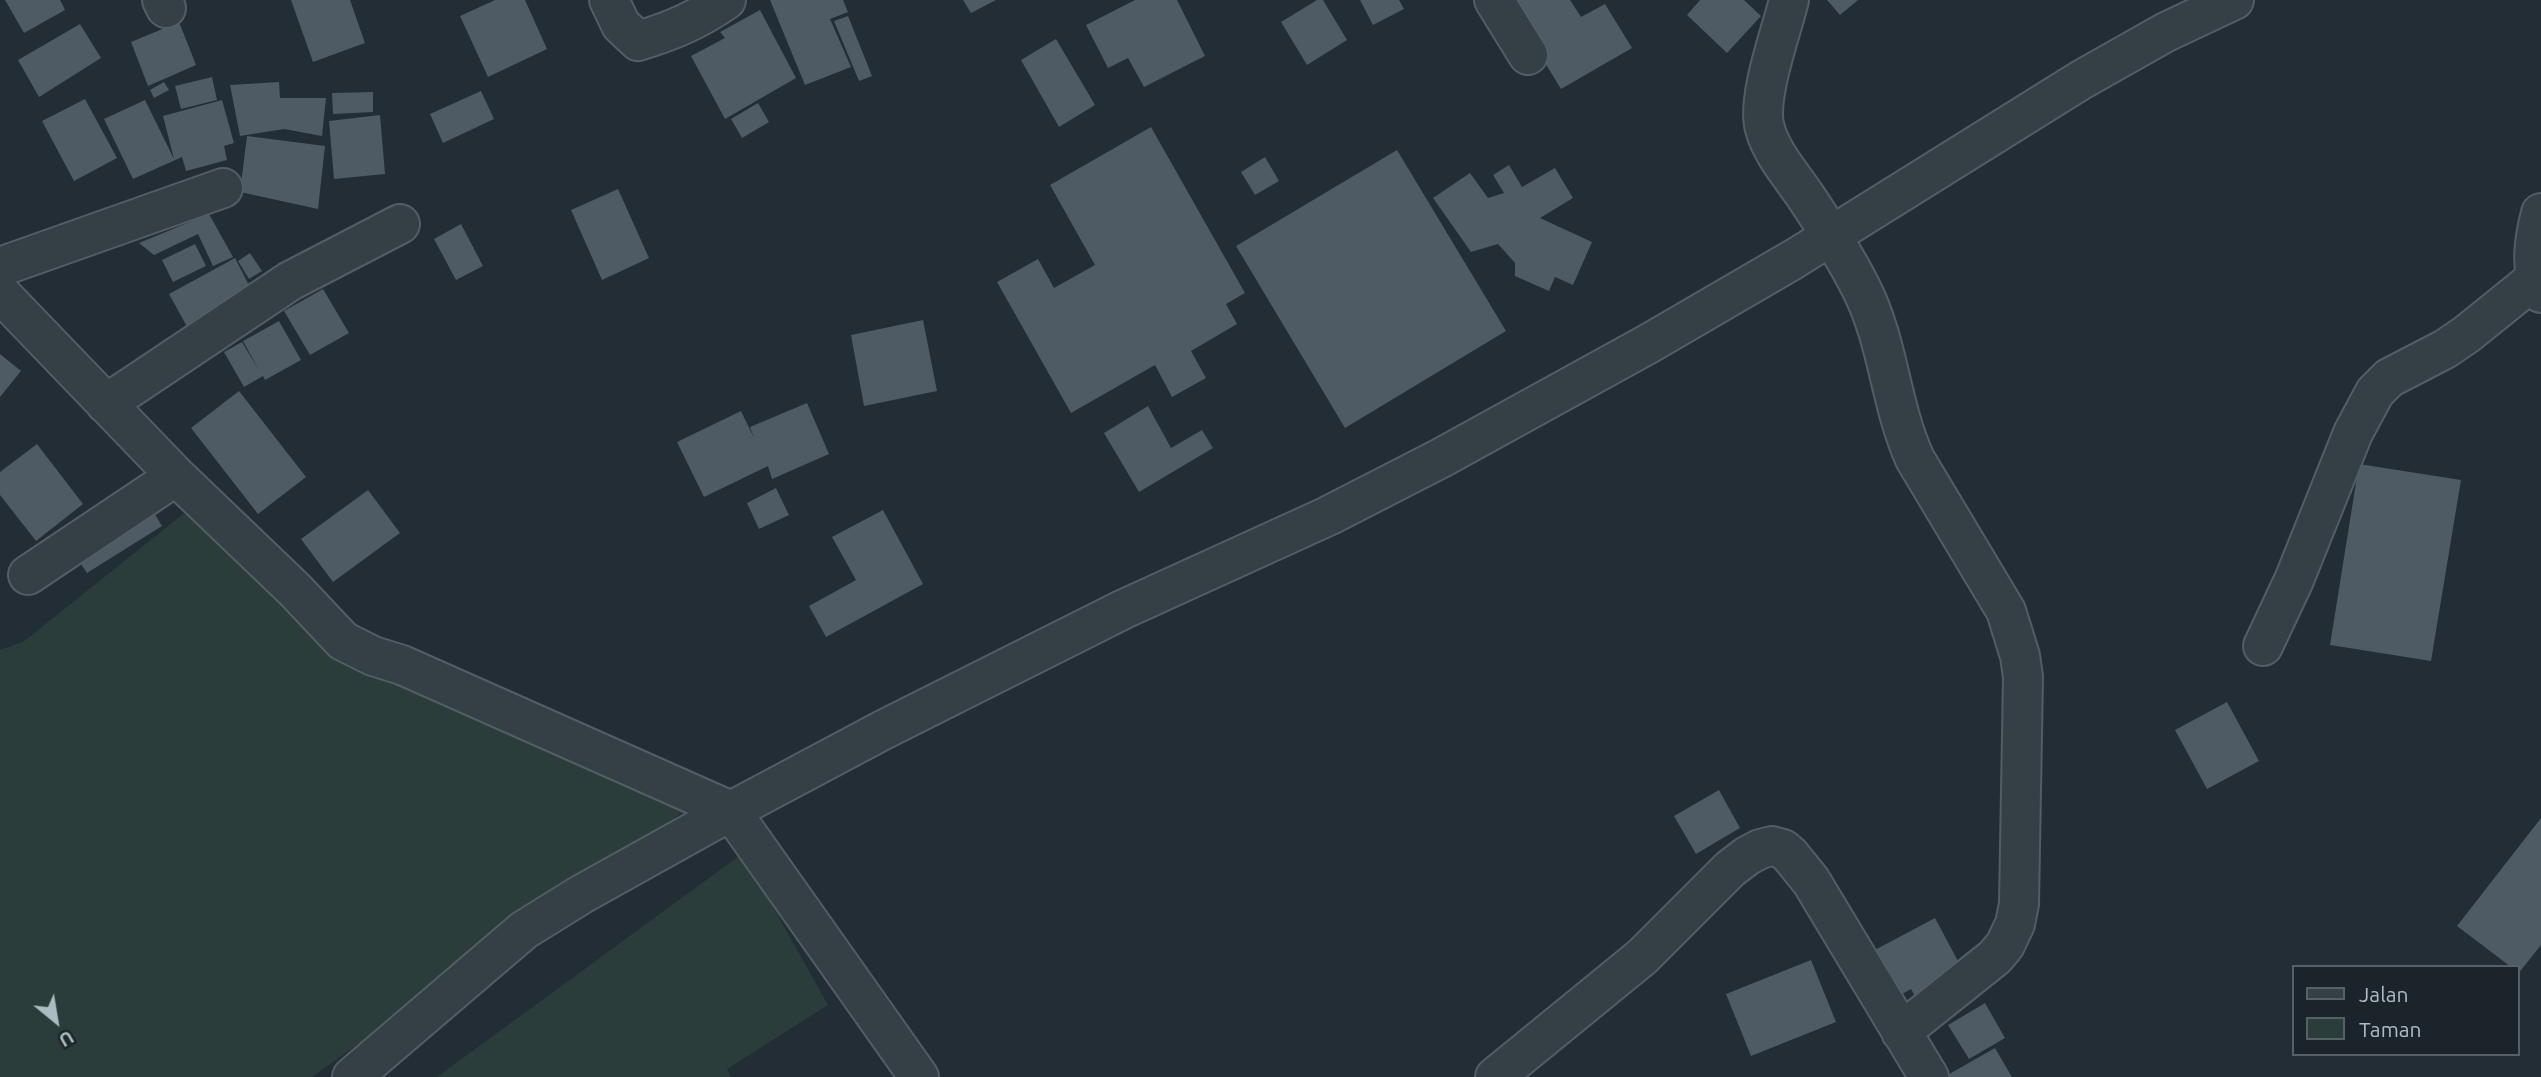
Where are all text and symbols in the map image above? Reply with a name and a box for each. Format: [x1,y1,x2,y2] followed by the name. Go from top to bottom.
[2292,965,2520,1056] legend
[2359,982,2408,1006] text: Jalan
[21,986,91,1056] north arrow
[2359,1017,2422,1041] text: Taman
[55,1026,78,1052] text: U

